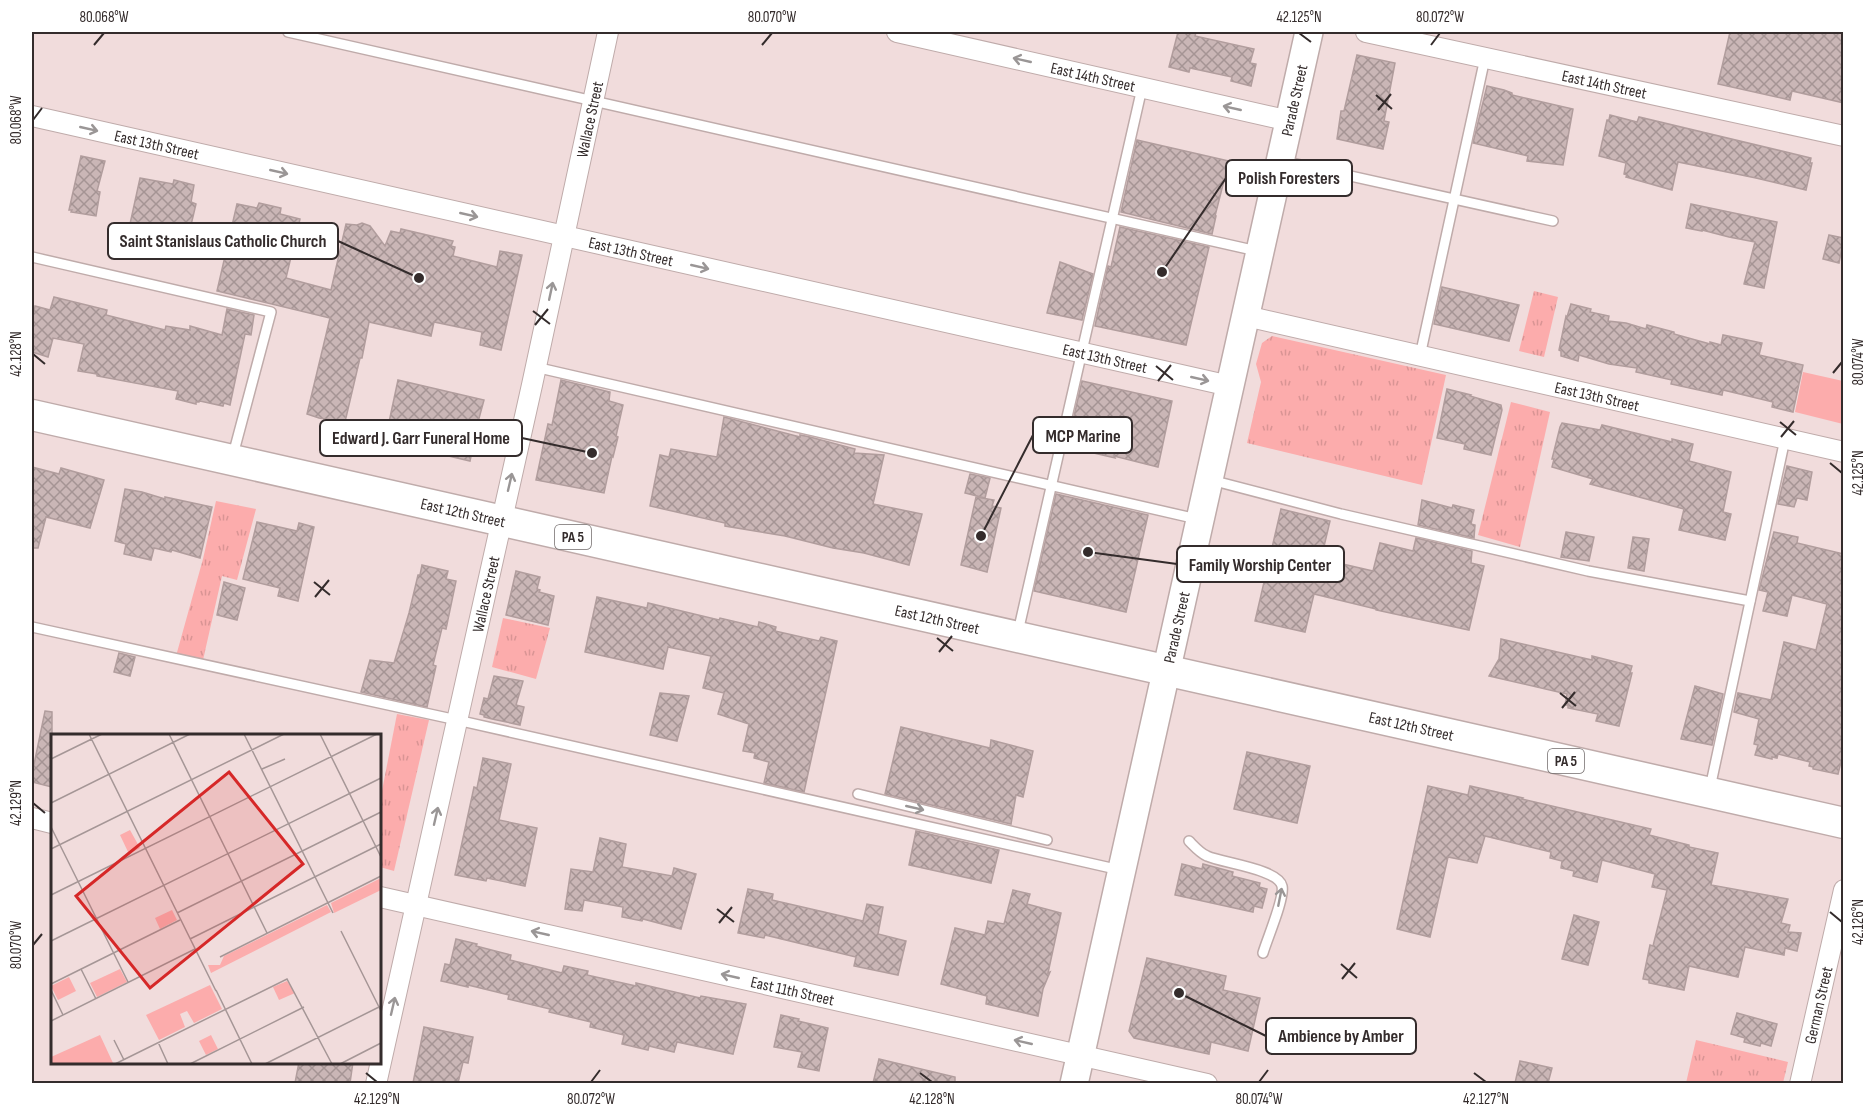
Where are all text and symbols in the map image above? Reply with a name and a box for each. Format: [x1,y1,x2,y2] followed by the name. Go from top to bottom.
[79,8,129,27] text: 80.068°W
[748,8,797,27] text: 80.070°W
[1276,8,1322,27] text: 42.125°N
[1416,8,1464,27] text: 80.072°W
[1013,54,1032,65] one-way arrow
[1049,59,1137,97] street label: East 14th Street
[1278,63,1312,138] street label: Parade Street
[1560,67,1648,104] street label: East 14th Street
[573,80,608,159] street label: Wallace Street
[7,95,26,145] text: 80.068°W
[1223,102,1243,113] one-way arrow
[79,124,98,136] one-way arrow
[112,127,201,164] street label: East 13th Street
[1226,160,1352,196] callout: Polish Foresters
[269,167,288,178] one-way arrow
[1238,168,1340,189] text: Polish Foresters
[459,209,478,221] one-way arrow
[108,223,338,259] callout: Saint Stanislaus Catholic Church
[120,231,326,252] text: Saint Stanislaus Catholic Church
[587,234,675,271] street label: East 13th Street
[691,261,710,273] one-way arrow
[546,282,557,302] one-way arrow
[7,331,26,377] text: 42.128°N
[1849,338,1868,386] text: 80.074°W
[1061,341,1149,378] street label: East 13th Street
[1191,374,1210,386] one-way arrow
[1553,378,1641,416] street label: East 13th Street
[1033,417,1132,453] callout: MCP Marine
[320,420,522,456] callout: Edward J. Garr Funeral Home
[1045,426,1121,447] text: MCP Marine
[332,428,510,449] text: Edward J. Garr Funeral Home
[1849,450,1868,496] text: 42.125°N
[505,473,516,492] one-way arrow
[419,495,507,532] street label: East 12th Street
[555,525,591,549] road number: PA 5
[1177,546,1344,582] callout: Family Worship Center
[469,554,505,634] street label: Wallace Street
[1189,555,1332,576] text: Family Worship Center
[1160,590,1195,665] street label: Parade Street
[893,602,981,639] street label: East 12th Street
[1367,708,1455,746] street label: East 12th Street
[51,734,381,1064] inset map
[1548,749,1584,773] road number: PA 5
[7,780,26,826] text: 42.129°N
[905,802,924,814] one-way arrow
[431,806,442,826] one-way arrow
[1275,888,1286,907] one-way arrow
[1849,899,1868,945] text: 42.126°N
[7,920,26,969] text: 80.070°W
[531,927,550,939] one-way arrow
[1801,965,1837,1046] street label: German Street
[721,970,740,982] one-way arrow
[749,973,836,1010] street label: East 11th Street
[388,997,400,1016] one-way arrow
[1266,1018,1416,1054] callout: Ambience by Amber
[1277,1026,1404,1047] text: Ambience by Amber
[1014,1036,1033,1047] one-way arrow
[354,1090,400,1109] text: 42.129°N
[567,1090,615,1109] text: 80.072°W
[909,1090,955,1109] text: 42.128°N
[1236,1090,1283,1109] text: 80.074°W
[1463,1090,1509,1109] text: 42.127°N

